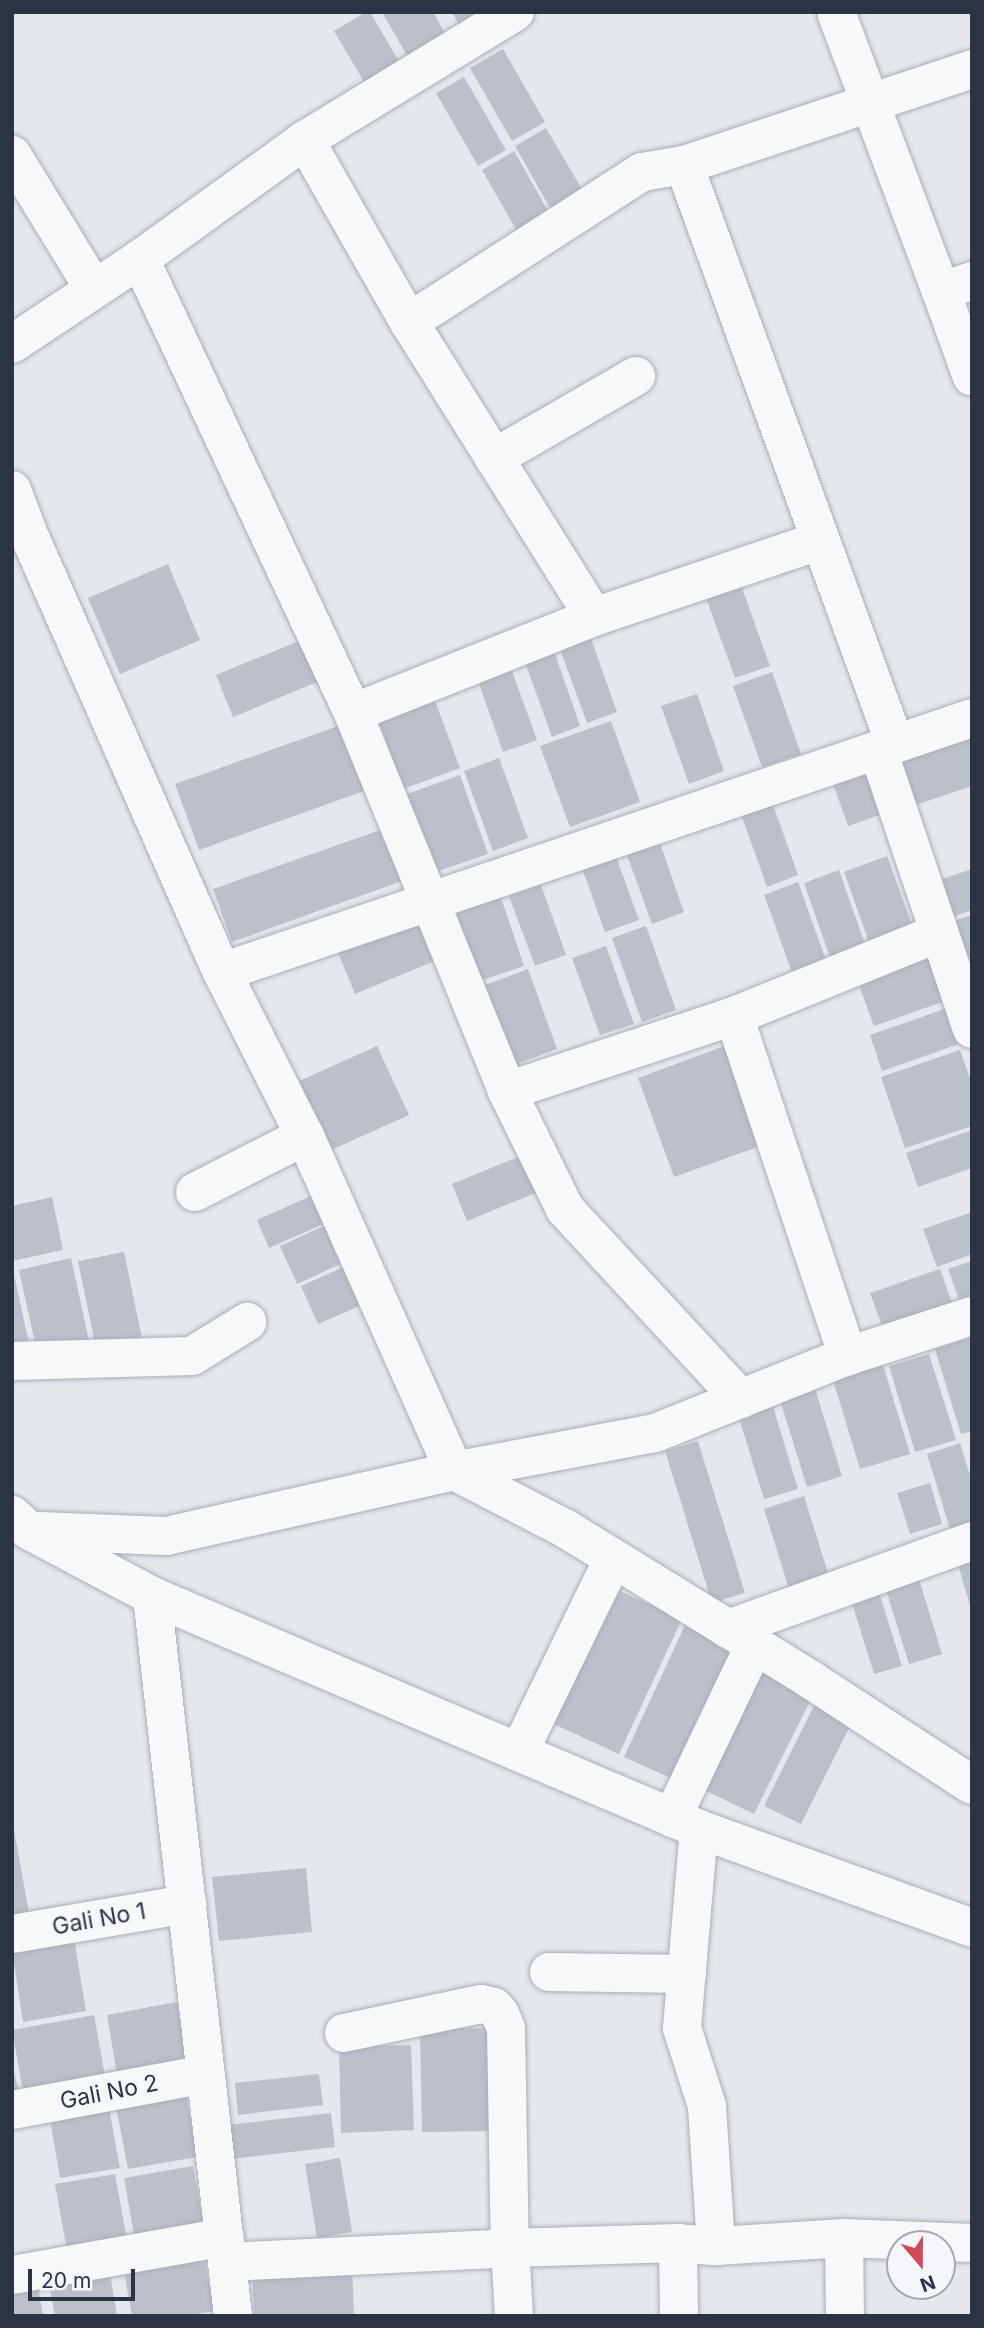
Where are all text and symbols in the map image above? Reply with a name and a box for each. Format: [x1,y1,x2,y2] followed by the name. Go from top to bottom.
[50,1897,148,1941] street label: Gali No 1
[58,2069,160,2115] street label: Gali No 2
[886,2230,956,2300] north arrow
[32,2254,138,2298] scale bar
[41,2268,91,2293] text: 20 m
[917,2270,938,2297] text: N

